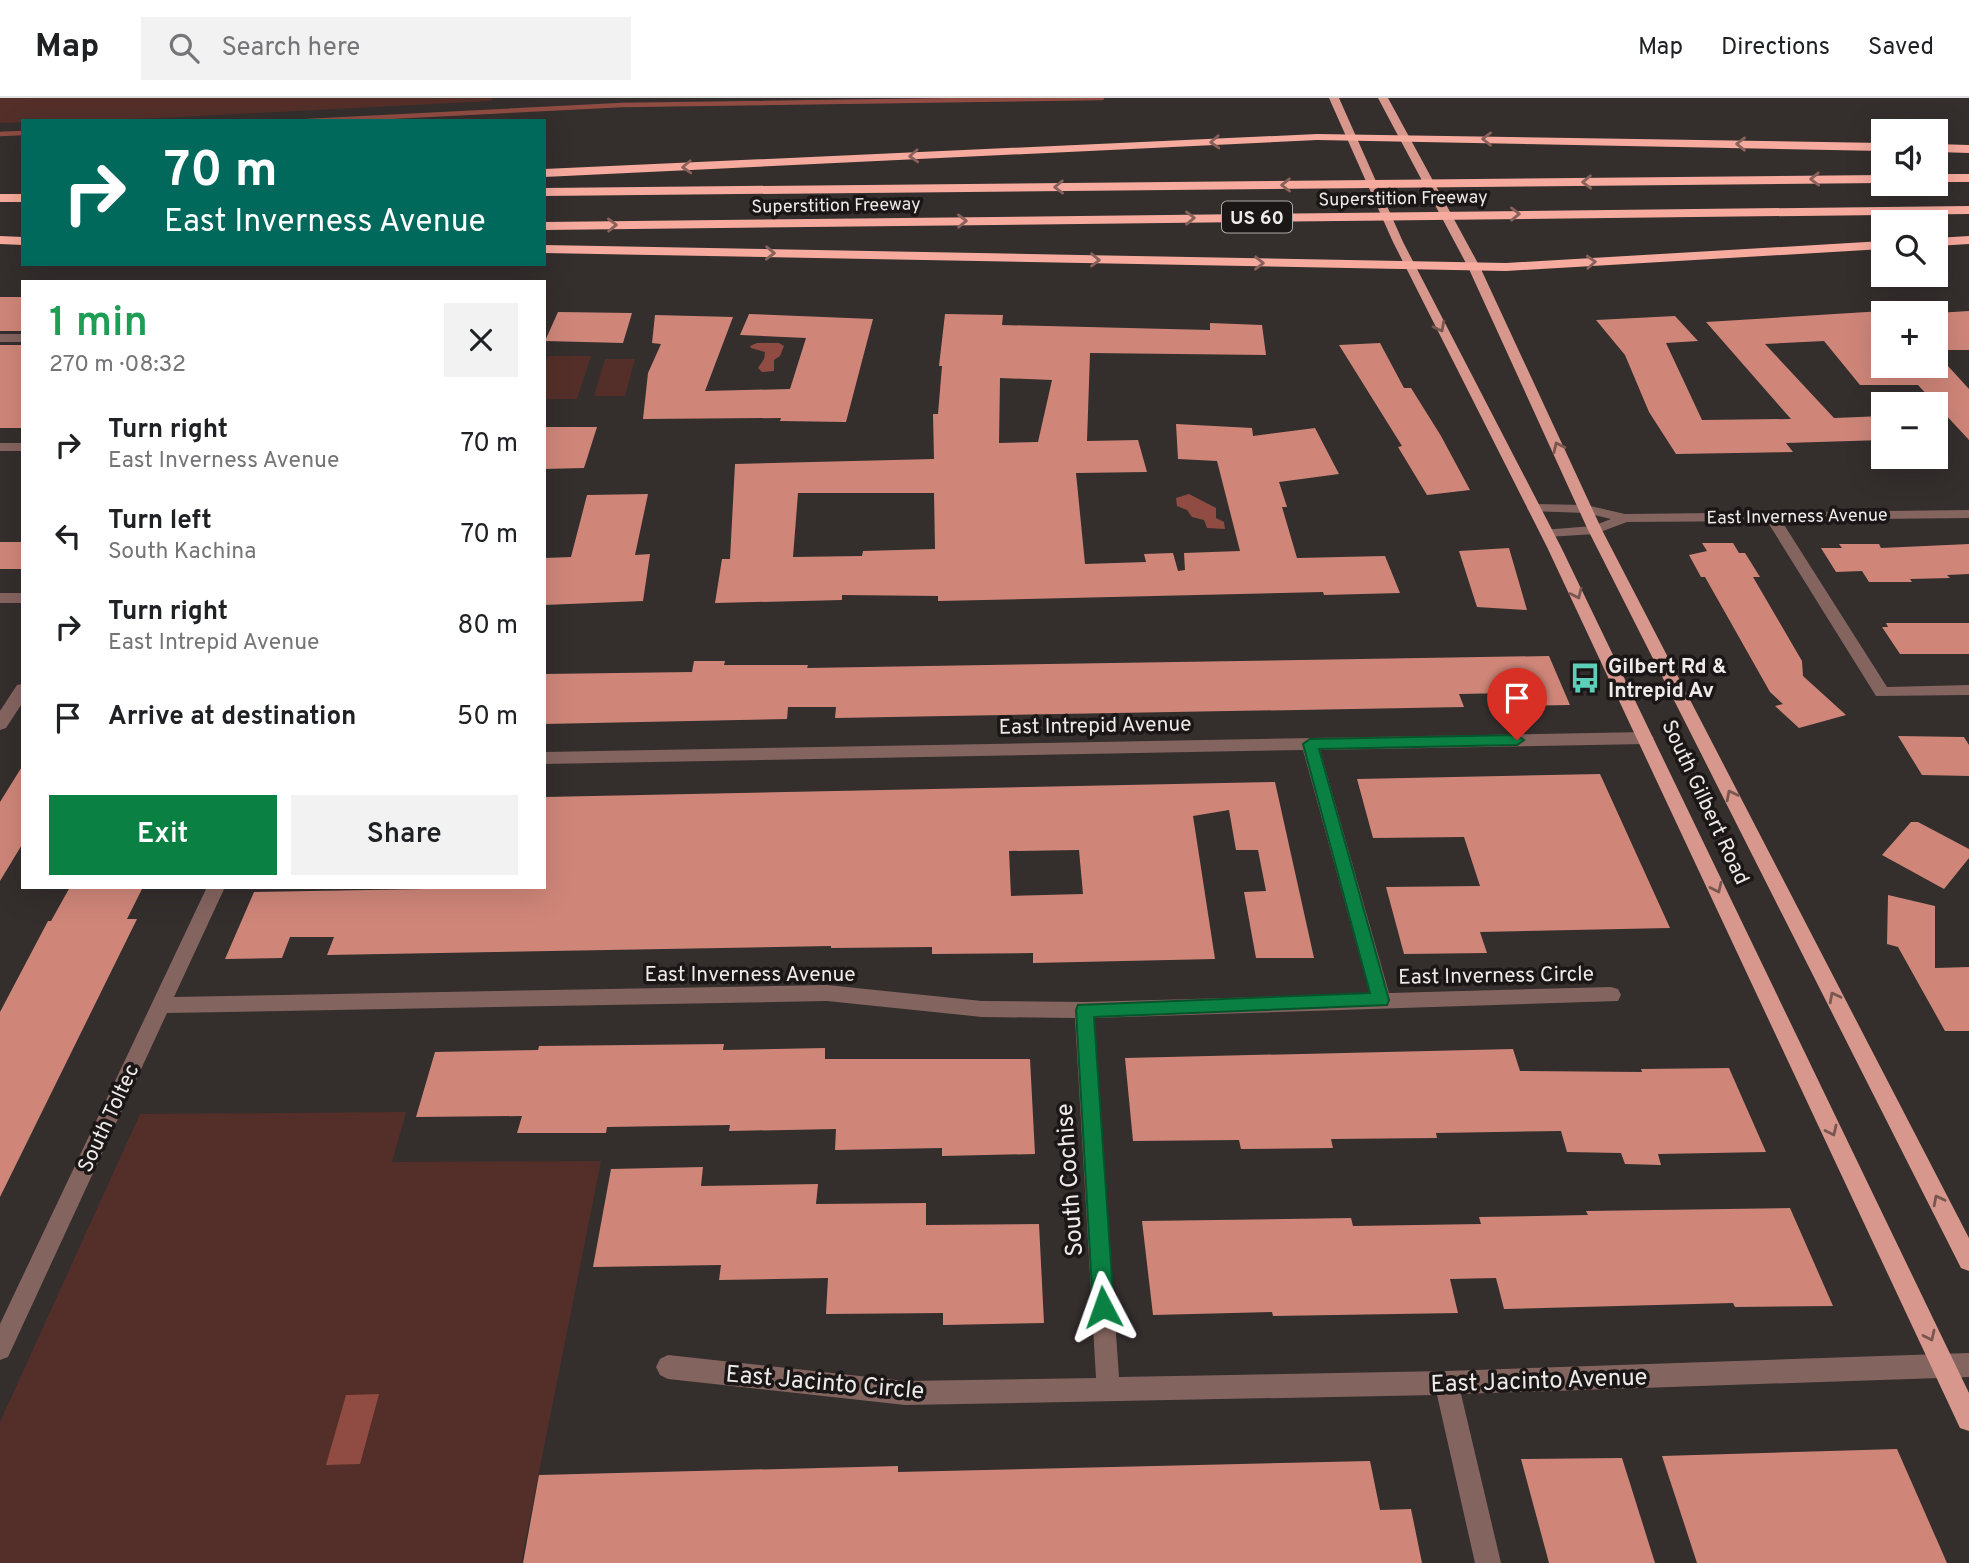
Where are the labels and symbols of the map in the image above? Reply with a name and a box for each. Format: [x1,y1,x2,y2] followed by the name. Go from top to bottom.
[1481,131,1492,147] one-way arrow
[1209,134,1220,149] one-way arrow
[1736,136,1746,152] one-way arrow
[908,149,919,164] one-way arrow
[681,160,692,175] one-way arrow
[1809,171,1820,187] one-way arrow
[1582,174,1593,189] one-way arrow
[1281,177,1292,192] one-way arrow
[1053,179,1064,195] one-way arrow
[1318,187,1488,212] street label: Superstition Freeway
[751,194,921,219] street label: Superstition Freeway
[1222,202,1292,232] road number: US 60
[1511,206,1521,222] one-way arrow
[1185,210,1196,226] one-way arrow
[958,213,968,229] one-way arrow
[608,217,618,233] one-way arrow
[764,246,775,261] one-way arrow
[1090,252,1101,268] one-way arrow
[1254,255,1264,271] one-way arrow
[1586,255,1597,270] one-way arrow
[1432,320,1446,332] one-way arrow
[1552,442,1566,454] one-way arrow
[1706,504,1888,531] street label: East Inverness Avenue
[1568,587,1582,599] one-way arrow
[1608,654,1727,705] place label: Gilbert Rd & Intrepid Av
[1568,661,1602,695] bus stop icon: Gilbert Rd & Intrepid Av
[1487,668,1547,740] pin
[998,711,1192,742] street label: East Intrepid Avenue
[1655,716,1755,889] street label: South Gilbert Road
[1725,790,1739,802] one-way arrow
[1709,881,1723,893] one-way arrow
[1398,961,1594,992] street label: East Inverness Circle
[644,962,856,989] street label: East Inverness Avenue
[1829,992,1843,1004] one-way arrow
[72,1060,146,1177] street label: South Toltec
[1051,1102,1091,1258] street label: South Cochise
[1824,1124,1838,1136] one-way arrow
[1933,1195,1946,1207] one-way arrow
[1066,1270,1140,1344] position arrow
[1922,1329,1936,1341] one-way arrow
[724,1360,925,1408] street label: East Jacinto Circle
[1430,1363,1648,1401] street label: East Jacinto Avenue

